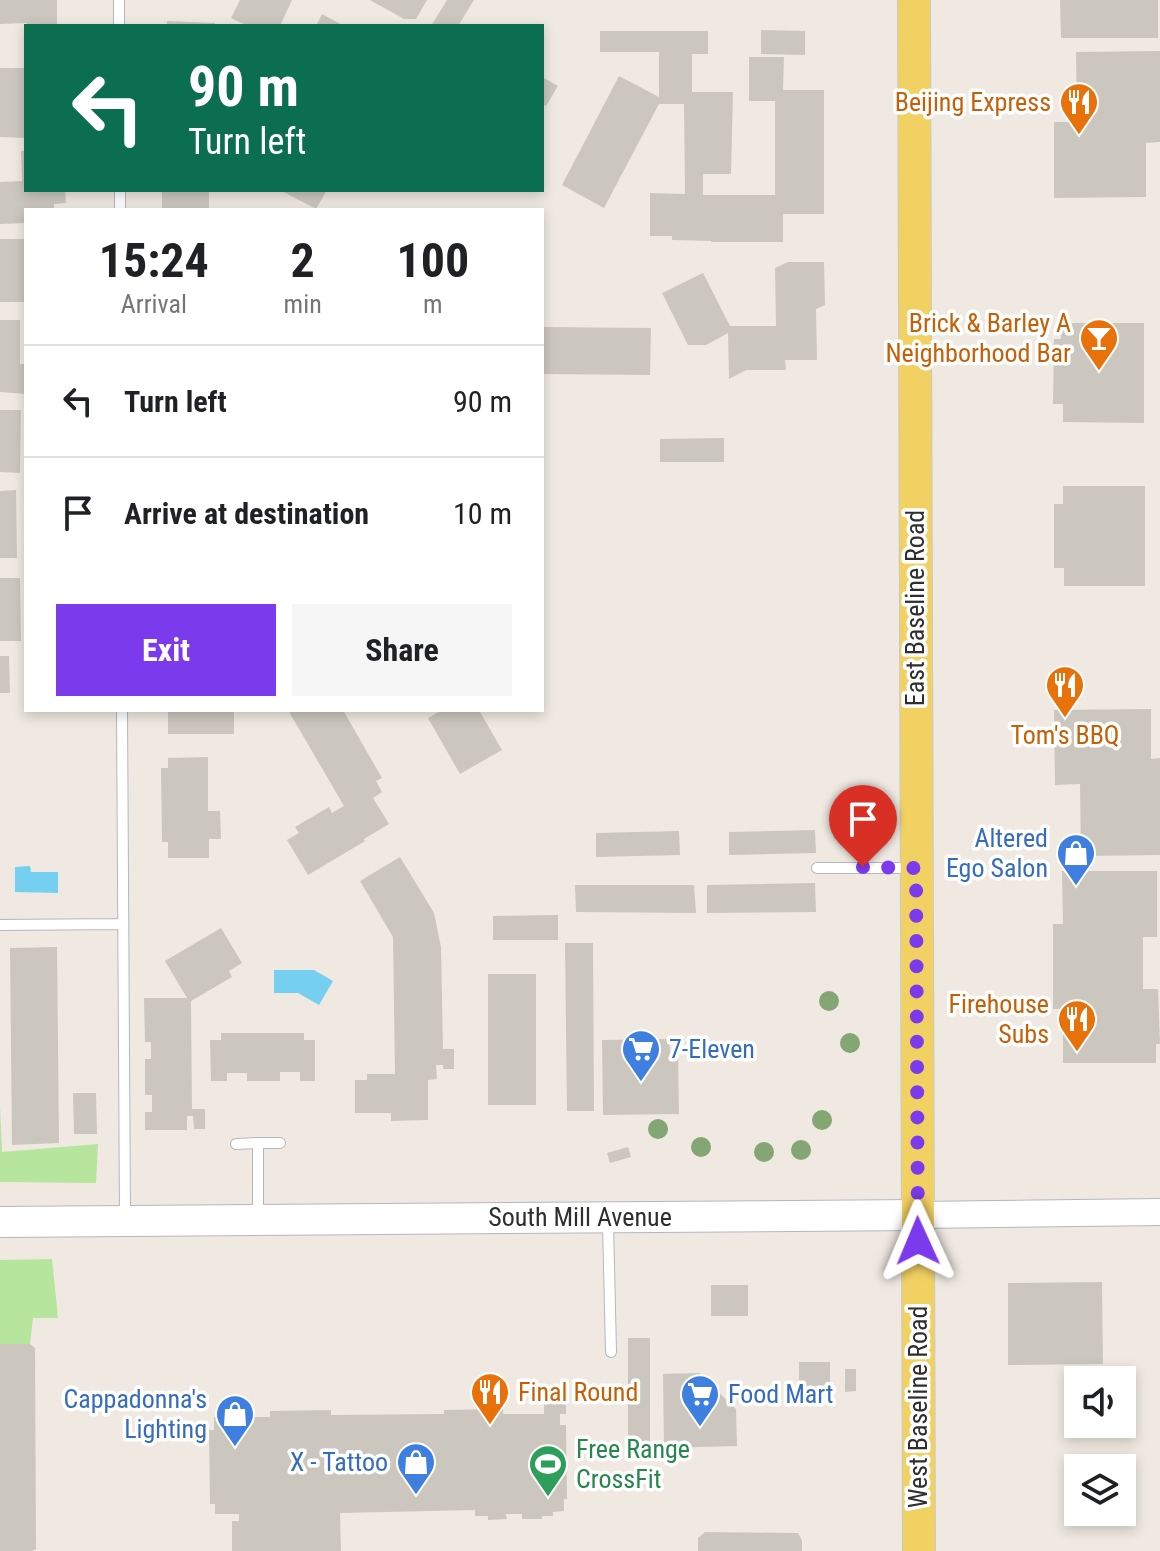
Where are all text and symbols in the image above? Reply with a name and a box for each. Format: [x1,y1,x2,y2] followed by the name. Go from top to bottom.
[188,54,299,120] text: 90 m
[56,56,160,160] icon: left
[1058,81,1100,136] restaurant icon: Beijing Express
[895,87,1051,117] place label: Beijing Express
[188,121,306,163] text: Turn left
[99,232,209,289] text: 15:24
[291,232,315,289] text: 2
[396,232,469,289] text: 100
[121,289,187,319] text: Arrival
[284,289,322,319] text: min
[423,289,443,319] text: m
[885,308,1071,368] place label: Brick & Barley A Neighborhood Bar
[1078,317,1120,372] bar icon: Brick & Barley A Neighborhood Bar
[56,379,100,423] icon: left
[124,384,227,419] text: Turn left
[453,384,512,419] text: 90 m
[56,491,100,535] icon: arrive
[124,496,369,531] text: Arrive at destination
[453,496,512,531] text: 10 m
[900,510,930,706] street label: East Baseline Road
[56,604,276,696] button: Exit
[292,604,512,696] button: Share
[1044,664,1086,719] restaurant icon: Tom's BBQ
[1011,720,1119,750] place label: Tom's BBQ
[829,785,897,867] pin
[841,797,885,841] icon: arrive
[946,823,1048,883] place label: Altered Ego Salon
[1055,832,1097,887] shop icon: Altered Ego Salon
[948,989,1049,1049] place label: Firehouse Subs
[1056,998,1098,1053] restaurant icon: Firehouse Subs
[620,1028,662,1083] supermarket icon: 7-Eleven
[669,1034,755,1064] place label: 7-Eleven
[876,1199,960,1283] position arrow
[488,1202,672,1232] street label: South Mill Avenue
[903,1306,933,1508] street label: West Baseline Road
[1064,1366,1136,1526] map controls
[1064,1366,1136,1438] button: sound
[469,1371,511,1426] restaurant icon: Final Round
[679,1373,721,1428] supermarket icon: Food Mart
[518,1377,638,1407] place label: Final Round
[728,1379,834,1409] place label: Food Mart
[64,1384,207,1444] place label: Cappadonna's Lighting
[214,1393,256,1448] shop icon: Cappadonna's Lighting
[576,1434,690,1494] place label: Free Range CrossFit
[395,1441,437,1496] shop icon: X - Tattoo
[527,1443,569,1498] sports icon: Free Range CrossFit
[290,1447,388,1477] place label: X - Tattoo
[1064,1454,1136,1526] button: layers

